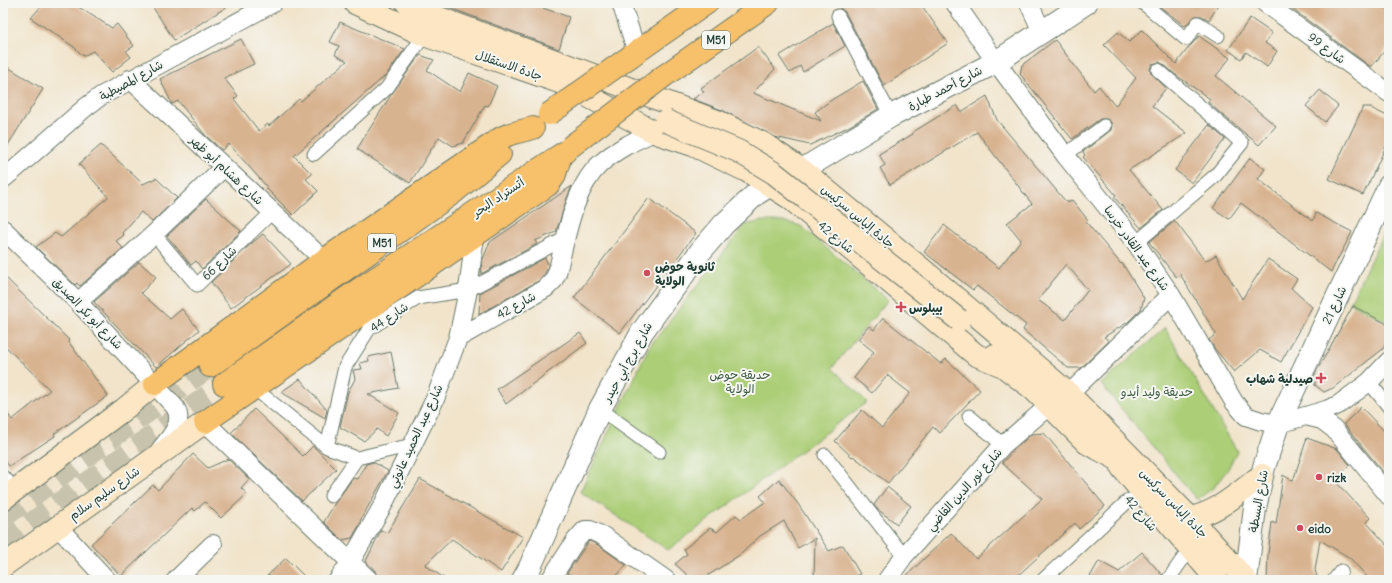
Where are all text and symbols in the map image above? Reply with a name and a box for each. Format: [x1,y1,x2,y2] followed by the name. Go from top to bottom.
[1304,29,1349,68] street label: شارع 99
[702,31,730,49] road number: M51
[473,47,545,84] street label: جادة الاستقلال
[97,56,166,105] street label: شارع المصيطبة
[905,62,986,116] street label: شارع أحمد طبارة
[185,131,267,209] street label: شارع هشام أبو ظهر
[468,174,528,221] street label: أتستراد البحر
[818,181,898,252] street label: جادة إلياس سركيس
[1099,202,1173,295] street label: شارع عبد القادر خرسا
[814,218,857,258] street label: شارع 42
[368,234,396,252] road number: M51
[198,243,241,285] street label: شارع 66
[655,259,716,289] place label: ثانوية حوض الولاية
[642,268,652,278] marker: ثانوية حوض الولاية
[49,274,126,353] street label: شارع أبو بكر الصديق
[1319,284,1351,327] street label: شارع 21
[494,288,539,324] street label: شارع 42
[367,299,412,337] street label: شارع 44
[909,300,943,316] place label: بيبلوس
[896,302,906,312] marker: بيبلوس
[598,319,659,408] street label: شارع برج أبي حيدر
[710,367,770,397] park label: حديقة حوض الولاية
[1246,371,1313,386] place label: صيدلية شهاب
[1316,373,1326,383] marker: صيدلية شهاب
[384,382,449,492] street label: شارع عبد الحميد عانوتي
[1120,384,1193,400] park label: حديقة وليد أيدو
[923,445,1008,536] street label: شارع نور الدين القاضي
[66,463,143,525] street label: شارع سليم سلام
[1136,465,1211,542] street label: جادة إلياس سركيس
[1245,468,1273,534] street label: شارع البسطة
[1327,470,1346,485] place label: rizk
[1314,472,1324,482] marker: rizk
[1120,492,1160,535] street label: شارع 42
[1308,521,1331,536] place label: eido
[1295,523,1305,533] marker: eido

